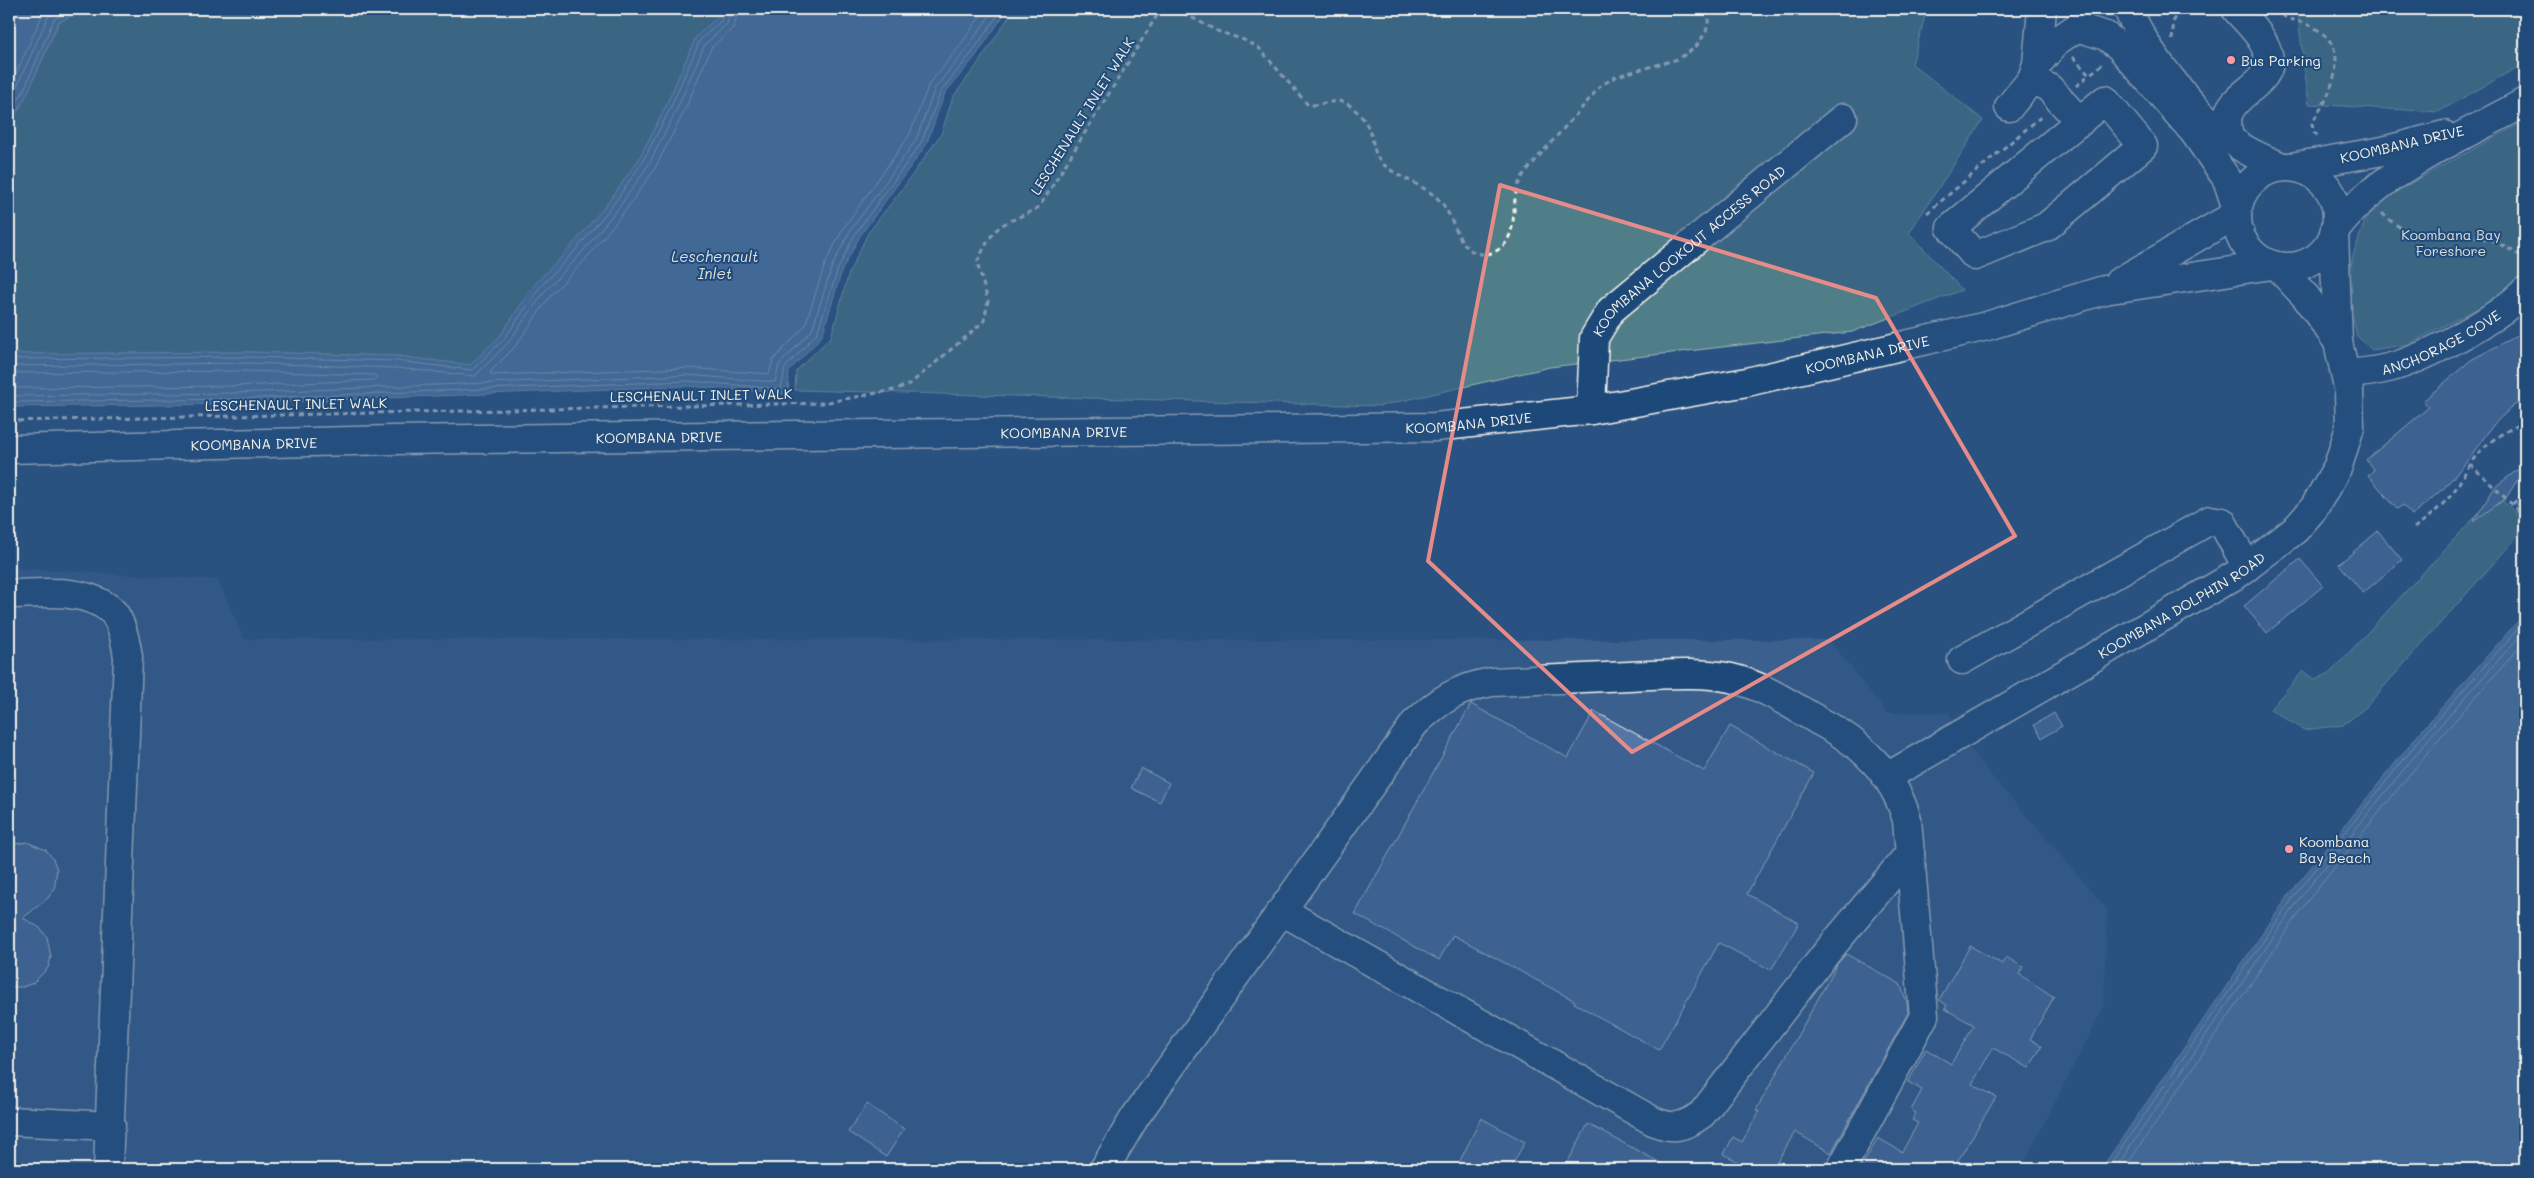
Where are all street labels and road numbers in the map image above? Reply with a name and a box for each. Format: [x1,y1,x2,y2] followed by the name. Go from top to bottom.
[1026,33,1139,198] street label: LESCHENAULT INLET WALK
[2338,121,2466,167] street label: KOOMBANA DRIVE
[1588,160,1789,340] street label: KOOMBANA LOOKOUT ACCESS ROAD
[2379,305,2504,379] street label: ANCHORAGE COVE
[1803,330,1931,378] street label: KOOMBANA DRIVE
[610,384,793,406] street label: LESCHENAULT INLET WALK
[205,393,388,415] street label: LESCHENAULT INLET WALK
[1405,407,1533,437] street label: KOOMBANA DRIVE
[1000,421,1127,442] street label: KOOMBANA DRIVE
[595,426,722,447] street label: KOOMBANA DRIVE
[190,432,317,454] street label: KOOMBANA DRIVE
[2094,547,2269,662] street label: KOOMBANA DOLPHIN ROAD

